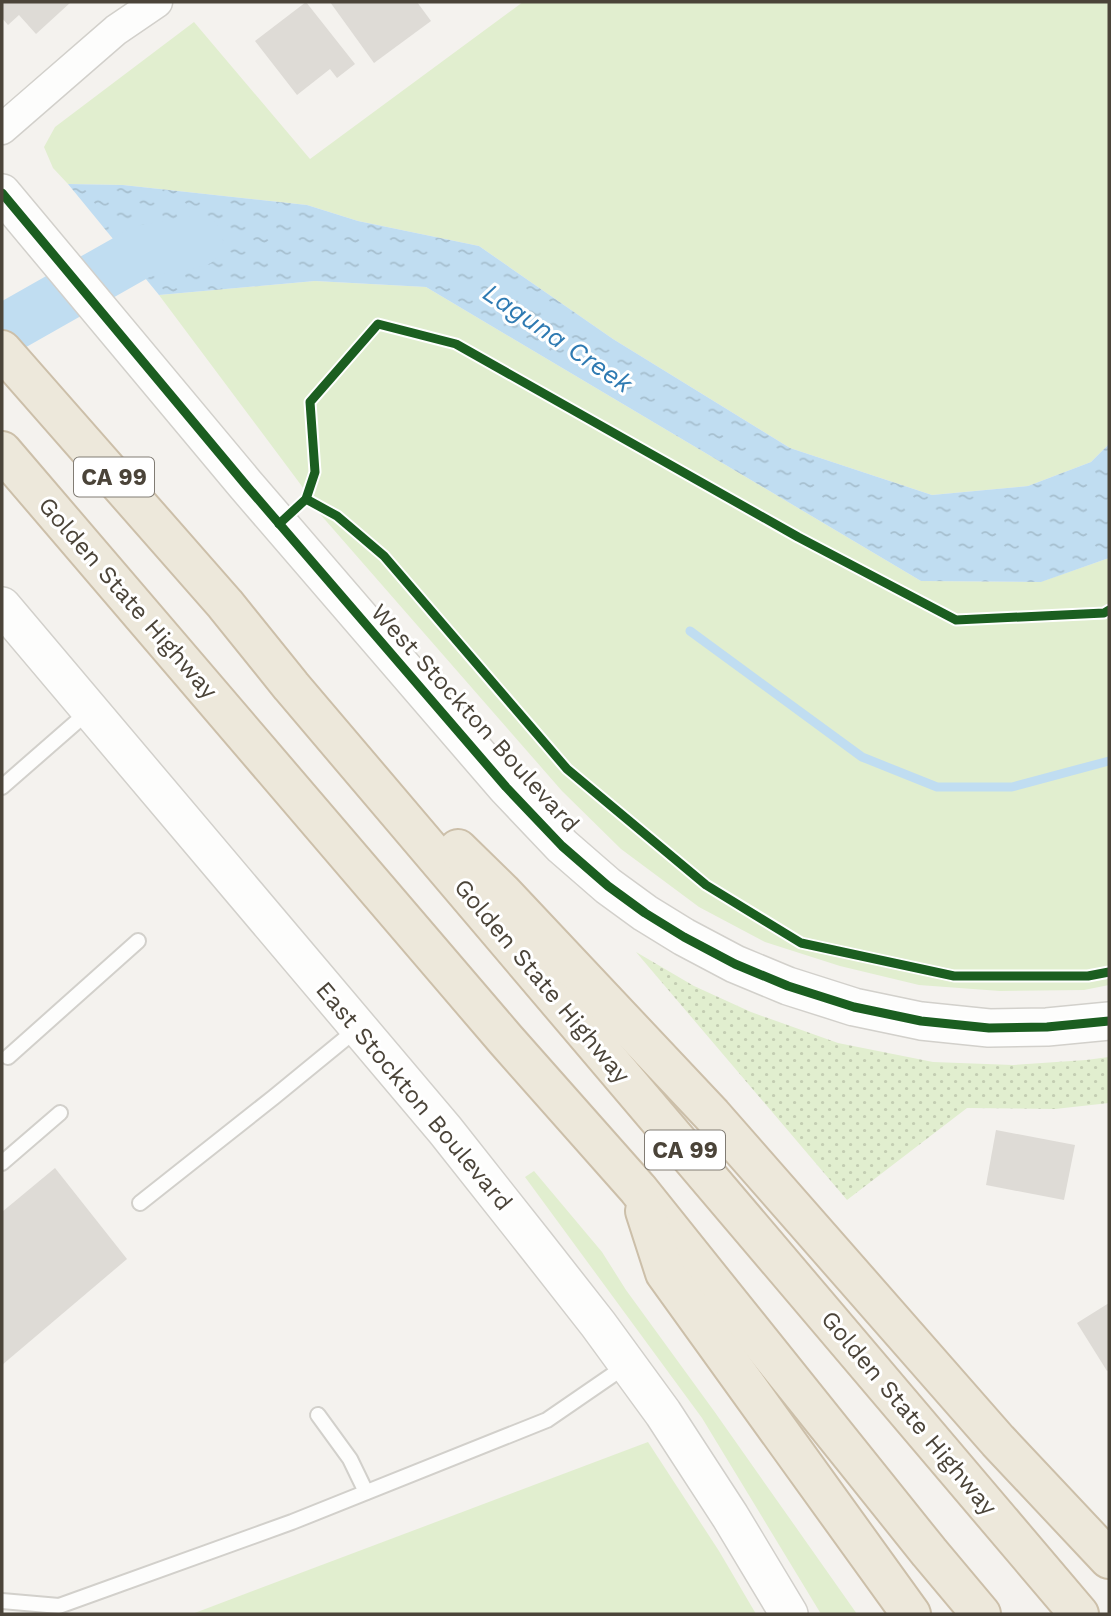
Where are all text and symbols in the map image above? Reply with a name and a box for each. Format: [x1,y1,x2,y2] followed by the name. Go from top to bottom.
[478,277,639,399] water label: Laguna Creek
[74,457,154,496] road number: CA 99
[33,491,224,705] street label: Golden State Highway
[365,598,585,838] street label: West Stockton Boulevard
[448,873,636,1089] street label: Golden State Highway
[310,976,518,1216] street label: East Stockton Boulevard
[645,1130,725,1170] road number: CA 99
[815,1305,1003,1521] street label: Golden State Highway

